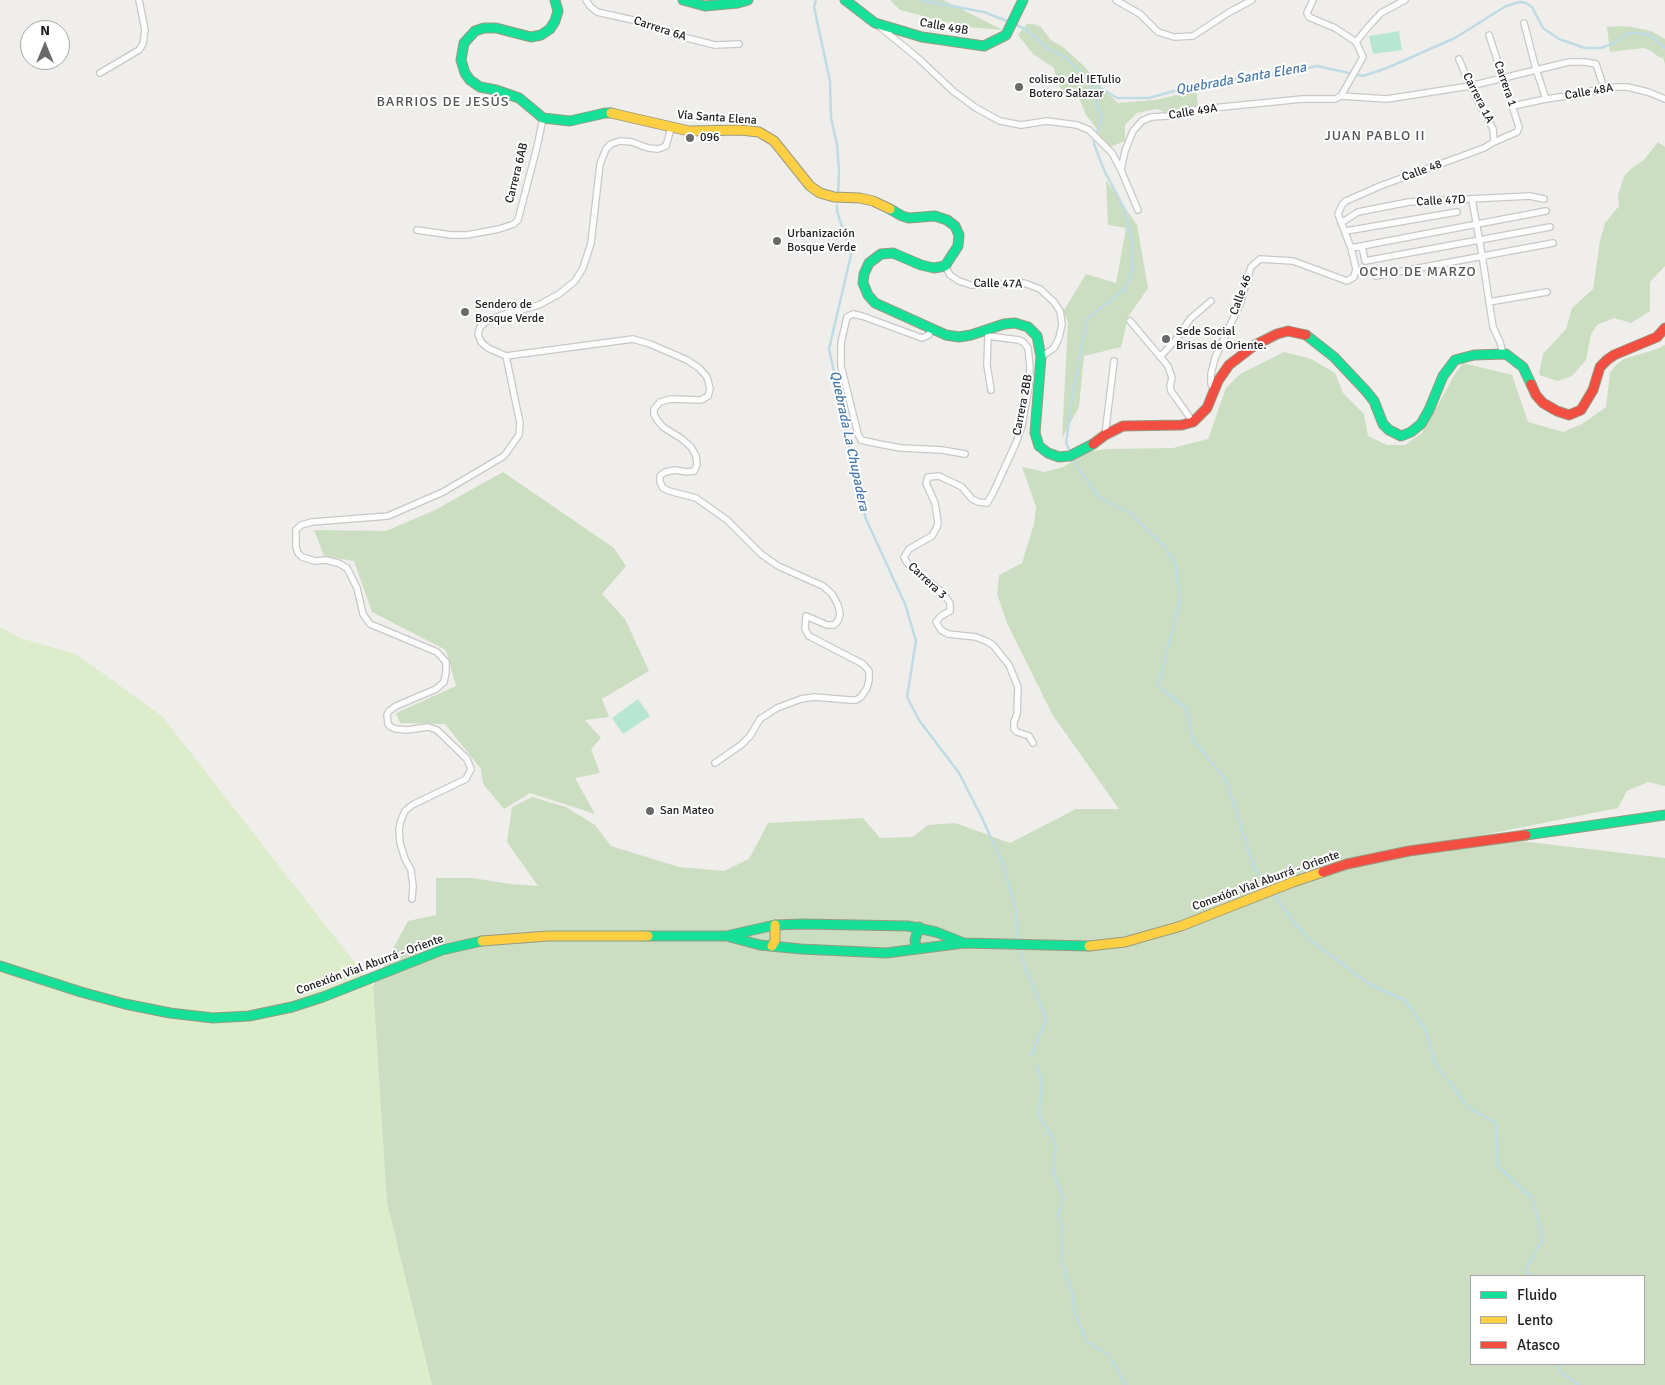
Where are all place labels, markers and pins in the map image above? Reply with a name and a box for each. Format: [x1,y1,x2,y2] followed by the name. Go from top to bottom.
[1029,73,1121,101] place label: coliseo del IETulio Botero Salazar
[1013,81,1025,93] marker: coliseo del IETulio Botero Salazar
[700,131,719,145] place label: 096
[684,132,696,144] marker: 096
[787,227,856,255] place label: Urbanización Bosque Verde
[771,235,783,247] marker: Urbanización Bosque Verde
[475,298,544,326] place label: Sendero de Bosque Verde
[459,306,471,318] marker: Sendero de Bosque Verde
[1176,325,1267,353] place label: Sede Social Brisas de Oriente.
[1160,333,1172,345] marker: Sede Social Brisas de Oriente.
[660,804,714,818] place label: San Mateo
[644,805,656,817] marker: San Mateo

